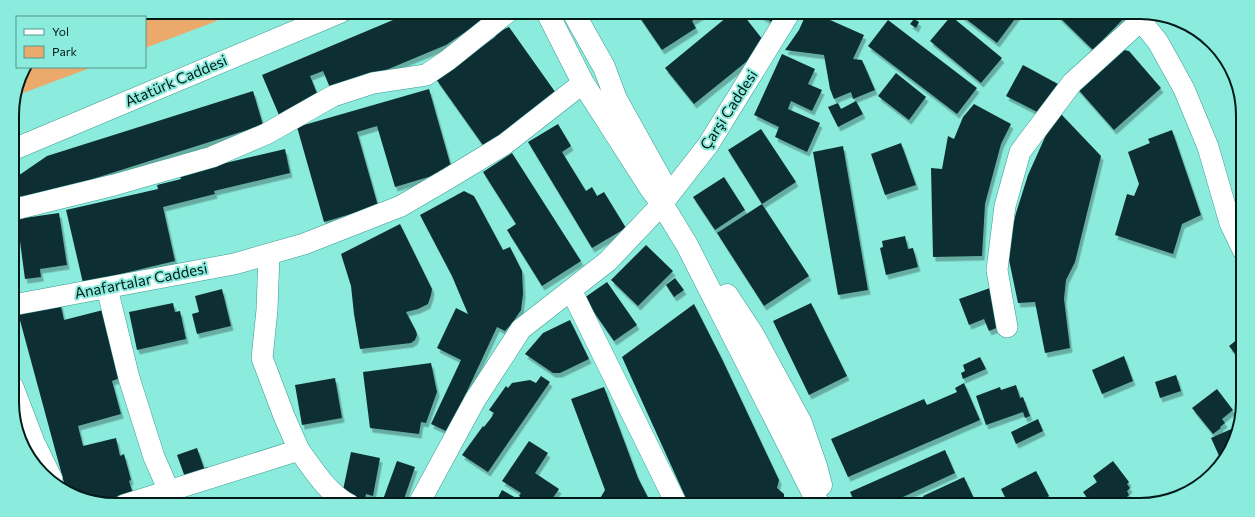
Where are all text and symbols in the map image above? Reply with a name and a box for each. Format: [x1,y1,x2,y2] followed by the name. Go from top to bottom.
[16,16,146,68] legend
[52,24,69,38] text: Yol
[52,44,78,58] text: Park
[122,50,229,110] street label: Atatürk Caddesi
[696,66,761,153] street label: Çarşi Caddesi
[73,258,209,302] street label: Anafartalar Caddesi

